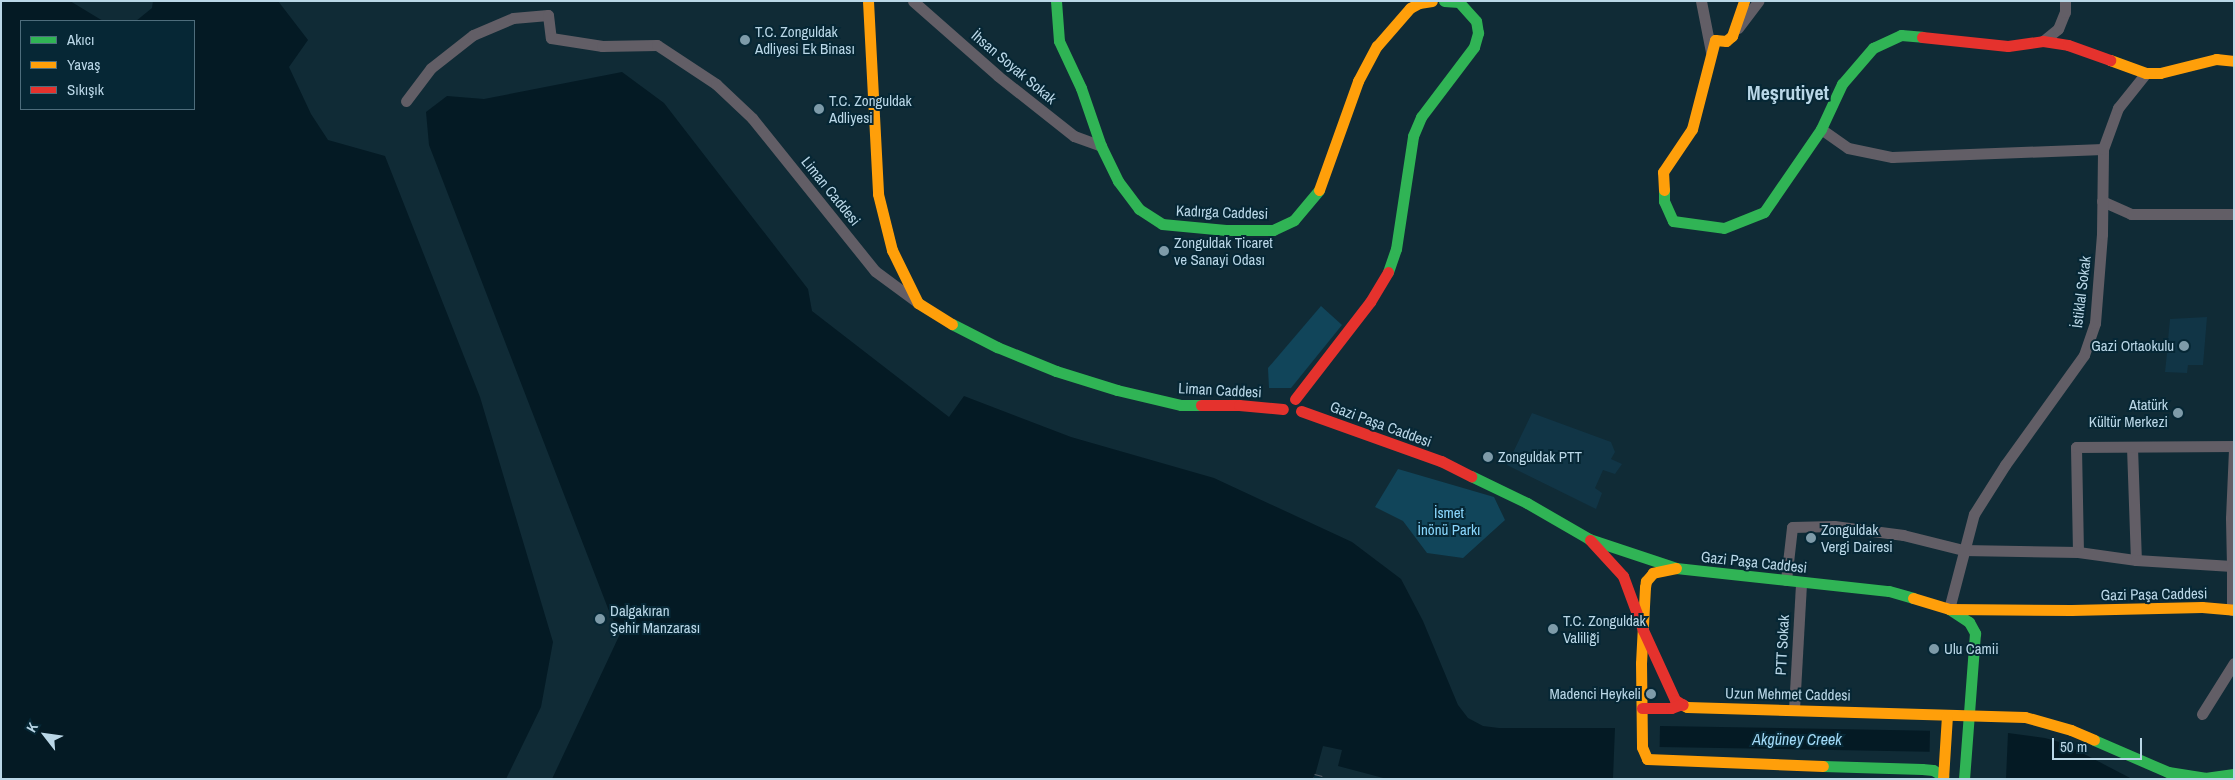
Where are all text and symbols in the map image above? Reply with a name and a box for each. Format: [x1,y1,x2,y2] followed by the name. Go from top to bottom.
[20,20,195,110] legend
[755,22,855,57] place label: T.C. Zonguldak Adliyesi Ek Binası
[968,26,1060,108] street label: İhsan Soyak Sokak
[67,29,94,50] text: Akıcı
[739,34,751,46] marker: T.C. Zonguldak Adliyesi Ek Binası
[67,54,100,75] text: Yavaş
[67,79,104,100] text: Sıkışık
[1747,80,1829,104] district label: Meşrutiyet
[829,91,912,126] place label: T.C. Zonguldak Adliyesi
[813,103,825,115] marker: T.C. Zonguldak Adliyesi
[798,153,864,229] street label: Liman Caddesi
[1176,201,1268,223] street label: Kadırga Caddesi
[1174,233,1273,268] place label: Zonguldak Ticaret ve Sanayi Odası
[1158,245,1170,257] marker: Zonguldak Ticaret ve Sanayi Odası
[2068,255,2094,329] street label: İstiklal Sokak
[2091,337,2174,355] place label: Gazi Ortaokulu
[2178,340,2190,352] marker: Gazi Ortaokulu
[1178,379,1262,401] street label: Liman Caddesi
[2089,395,2168,430] place label: Atatürk Kültür Merkezi
[1328,397,1434,451] street label: Gazi Paşa Caddesi
[2172,407,2184,419] marker: Atatürk Kültür Merkezi
[1498,448,1582,466] place label: Zonguldak PTT
[1482,451,1494,463] marker: Zonguldak PTT
[1418,503,1480,538] park label: İsmet İnönü Parkı
[1821,520,1893,555] place label: Zonguldak Vergi Dairesi
[1805,532,1817,544] marker: Zonguldak Vergi Dairesi
[1700,547,1808,577] street label: Gazi Paşa Caddesi
[2101,584,2207,604] street label: Gazi Paşa Caddesi
[610,601,700,636] place label: Dalgakıran Şehir Manzarası
[1563,611,1646,646] place label: T.C. Zonguldak Valiliği
[594,613,606,625] marker: Dalgakıran Şehir Manzarası
[1771,614,1793,676] street label: PTT Sokak
[1547,623,1559,635] marker: T.C. Zonguldak Valiliği
[1944,640,1999,658] place label: Ulu Camii
[1928,643,1940,655] marker: Ulu Camii
[1725,684,1851,704] street label: Uzun Mehmet Caddesi
[1549,685,1641,703] place label: Madenci Heykeli
[1645,688,1657,700] marker: Madenci Heykeli
[20,710,70,760] north arrow
[22,719,42,736] text: K
[2055,728,2145,760] scale bar
[1752,729,1842,749] water label: Akgüney Creek
[2060,736,2087,757] text: 50 m

